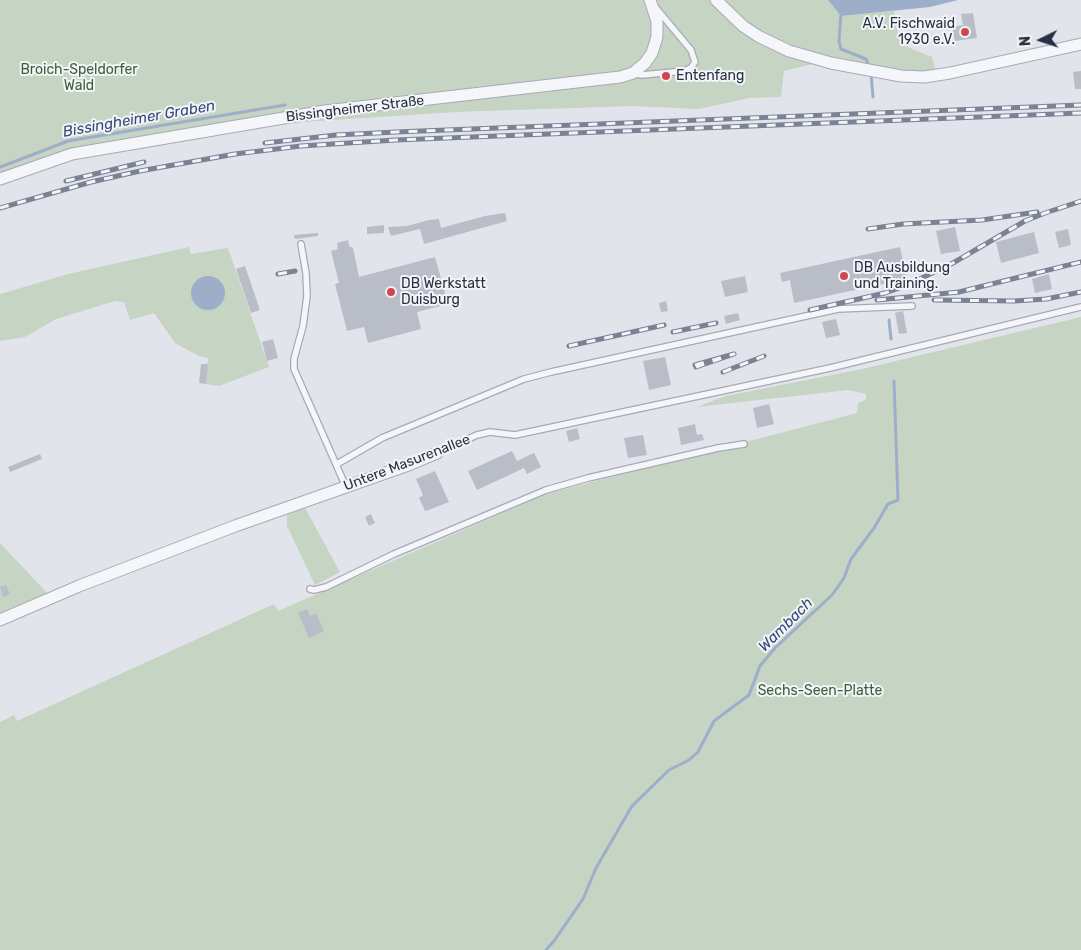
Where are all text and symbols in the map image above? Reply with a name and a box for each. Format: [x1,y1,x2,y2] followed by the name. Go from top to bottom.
[1016,15,1066,65] north arrow
[863,16,955,48] place label: A.V. Fischwaid 1930 e.V.
[959,26,971,38] marker: A.V. Fischwaid 1930 e.V.
[1017,35,1034,47] text: N
[20,62,138,94] park label: Broich-Speldorfer Wald
[676,68,744,84] place label: Entenfang
[660,70,672,82] marker: Entenfang
[285,92,425,126] street label: Bissingheimer Straße
[62,97,216,141] water label: Bissingheimer Graben
[854,260,950,292] place label: DB Ausbildung und Training.
[838,270,850,282] marker: DB Ausbildung und Training.
[401,276,486,308] place label: DB Werkstatt Duisburg
[385,286,397,298] marker: DB Werkstatt Duisburg
[341,431,473,495] street label: Untere Masurenallee
[755,594,817,656] water label: Wambach
[758,683,882,699] park label: Sechs-Seen-Platte

